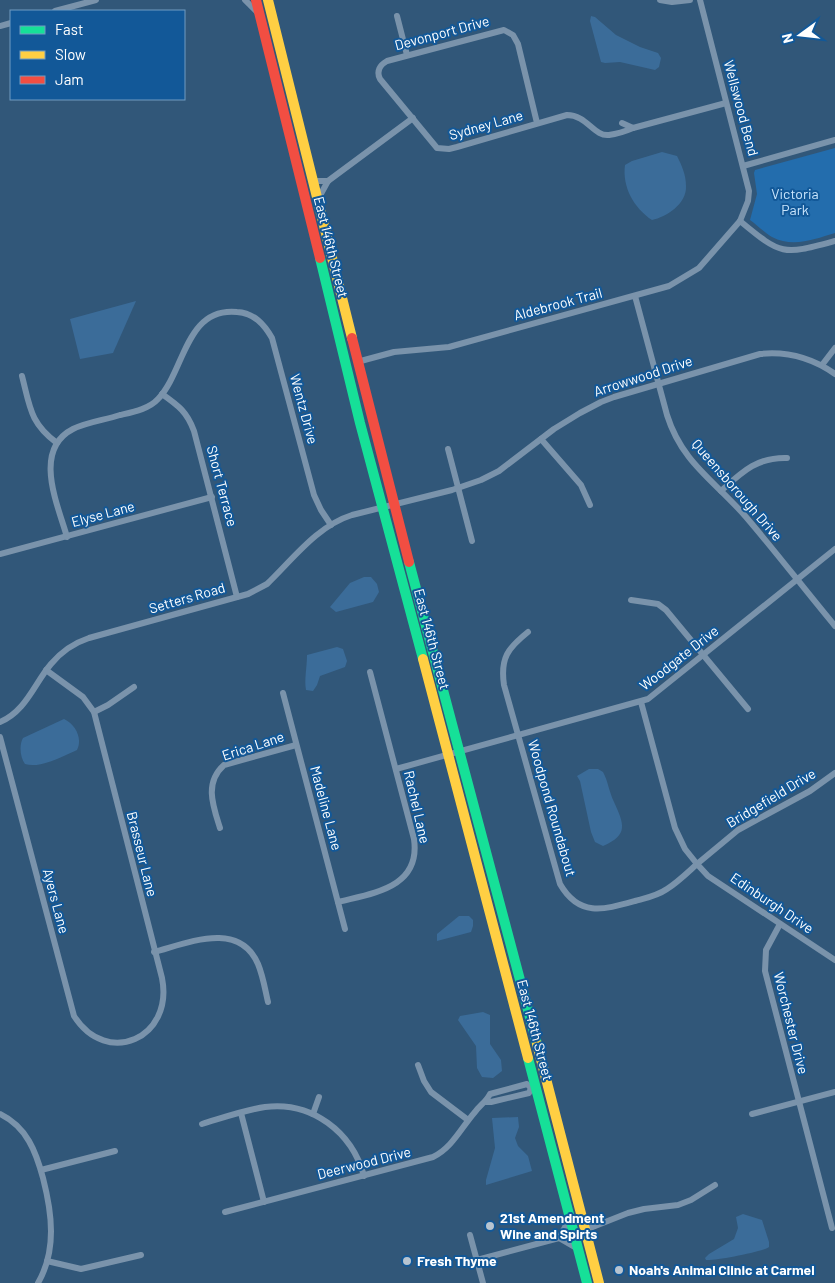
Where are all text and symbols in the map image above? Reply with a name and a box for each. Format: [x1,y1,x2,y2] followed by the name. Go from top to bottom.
[10,10,185,100] legend
[775,10,825,60] north arrow
[393,12,491,53] street label: Devonport Drive
[55,20,83,38] text: Fast
[778,32,796,45] text: N
[55,45,86,63] text: Slow
[720,58,762,158] street label: Wellswood Bend
[55,70,84,88] text: Jam
[447,106,525,143] street label: Sydney Lane
[771,185,819,218] park label: Victoria Park
[311,194,352,299] street label: East 146th Street
[512,284,604,323] street label: Aldebrook Trail
[591,352,694,399] street label: Arrowwood Drive
[287,372,322,446] street label: Wentz Drive
[689,435,786,544] street label: Queensborough Drive
[204,444,241,528] street label: Short Terrace
[69,497,136,530] street label: Elyse Lane
[147,579,227,617] street label: Setters Road
[411,587,454,691] street label: East 146th Street
[636,622,722,694] street label: Woodgate Drive
[220,727,286,764] street label: Erica Lane
[525,738,580,878] street label: Woodpond Roundabout
[307,764,346,852] street label: Madeline Lane
[723,764,818,831] street label: Bridgefield Drive
[401,769,434,845] street label: Rachel Lane
[124,810,161,898] street label: Brasseur Lane
[40,867,73,935] street label: Ayers Lane
[728,869,817,937] street label: Edinburgh Drive
[771,970,812,1076] street label: Worchester Drive
[514,978,557,1082] street label: East 146th Street
[315,1143,412,1182] street label: Deerwood Drive
[500,1209,604,1242] place label: 21st Amendment Wine and Spirts
[484,1220,496,1232] marker: 21st Amendment Wine and Spirts
[417,1252,497,1269] place label: Fresh Thyme
[401,1255,413,1267] marker: Fresh Thyme
[629,1261,815,1278] place label: Noah's Animal Clinic at Carmel
[613,1264,625,1276] marker: Noah's Animal Clinic at Carmel

